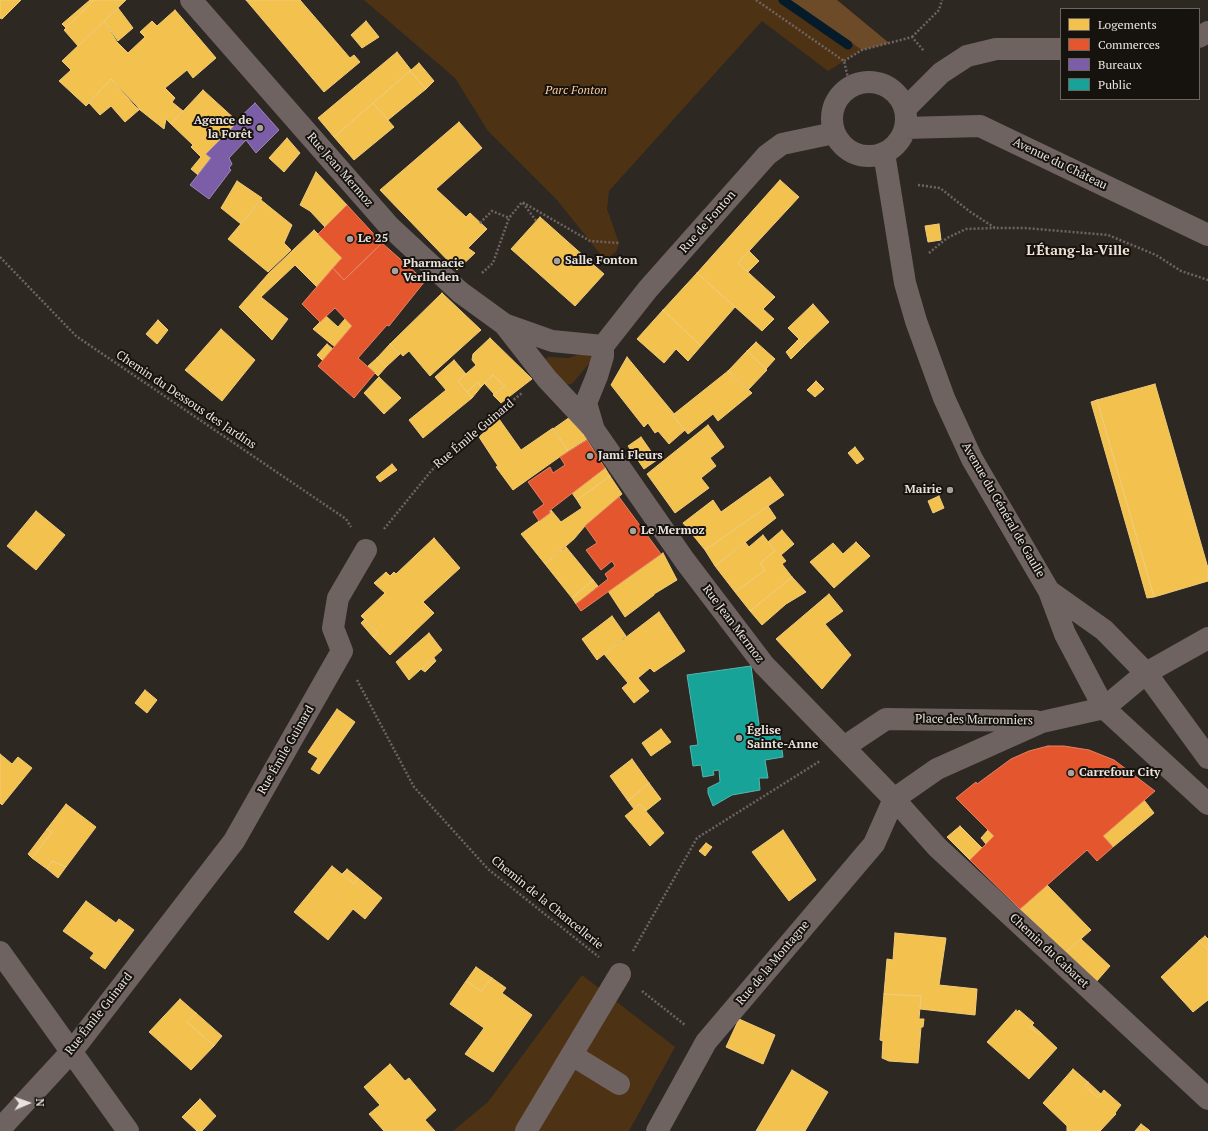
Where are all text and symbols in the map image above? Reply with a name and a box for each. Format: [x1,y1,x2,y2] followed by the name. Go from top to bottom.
[1060,8,1200,100] legend
[1098,17,1157,32] text: Logements
[1098,37,1160,52] text: Commerces
[1098,57,1142,72] text: Bureaux
[1098,77,1131,92] text: Public
[545,84,607,98] park label: Parc Fonton
[194,114,252,142] place label: Agence de la Forêt
[255,123,265,133] marker: Agence de la Forêt
[304,130,376,210] street label: Rue Jean Mermoz
[1011,135,1109,193] street label: Avenue du Château
[677,188,739,256] street label: Rue de Fonton
[358,232,388,246] place label: Le 25
[345,234,355,244] marker: Le 25
[1026,243,1130,259] district label: L'Étang-la-Ville
[565,254,637,268] place label: Salle Fonton
[552,256,562,266] marker: Salle Fonton
[403,257,464,285] place label: Pharmacie Verlinden
[390,266,400,276] marker: Pharmacie Verlinden
[113,348,259,452] street label: Chemin du Dessous des Jardins
[431,396,517,472] street label: Rue Émile Guinard
[958,440,1048,580] street label: Avenue du Général de Gaulle
[598,449,663,463] place label: Jami Fleurs
[585,451,595,461] marker: Jami Fleurs
[905,483,942,497] place label: Mairie
[945,485,955,495] marker: Mairie
[641,524,705,538] place label: Le Mermoz
[628,526,638,536] marker: Le Mermoz
[699,582,767,666] street label: Rue Jean Mermoz
[255,703,317,797] street label: Rue Émile Guinard
[915,712,1033,728] street label: Place des Marronniers
[747,724,818,752] place label: Église Sainte-Anne
[734,733,744,743] marker: Église Sainte-Anne
[1079,766,1160,780] place label: Carrefour City
[1066,768,1076,778] marker: Carrefour City
[488,853,606,953] street label: Chemin de la Chancellerie
[1007,911,1091,991] street label: Chemin du Cabaret
[733,918,813,1008] street label: Rue de la Montagne
[62,970,136,1058] street label: Rue Émile Guinard
[8,1083,48,1123] north arrow
[33,1098,47,1107] text: N

